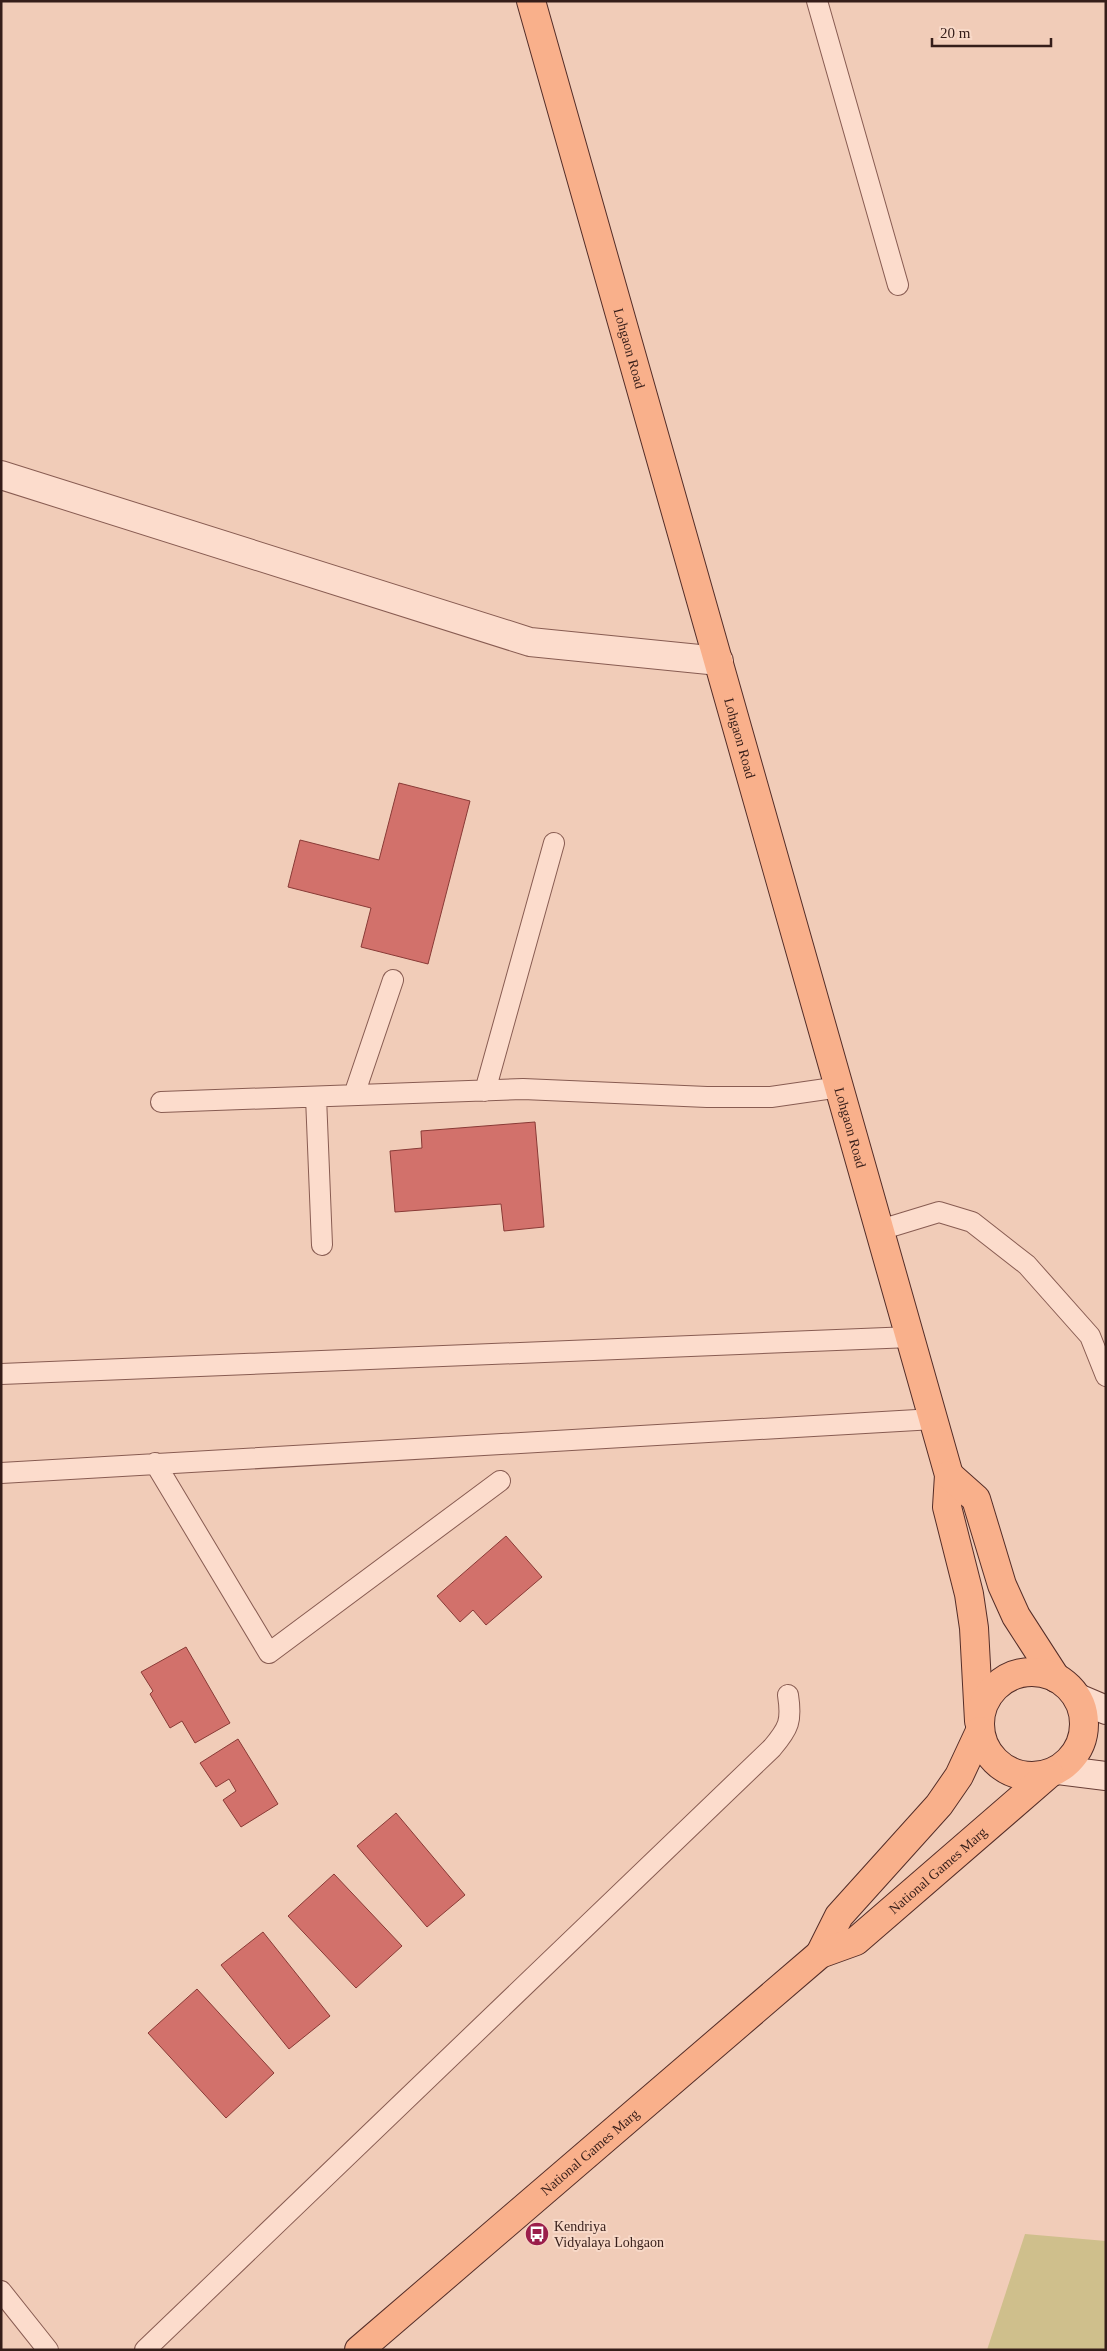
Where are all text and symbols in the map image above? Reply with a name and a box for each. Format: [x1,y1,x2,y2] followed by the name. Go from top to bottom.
[932,15,1051,47] scale bar
[940,25,971,41] text: 20 m
[611,306,648,390] street label: Lohgaon Road
[721,696,758,780] street label: Lohgaon Road
[832,1086,869,1169] street label: Lohgaon Road
[886,1824,990,1917] street label: National Games Marg
[538,2106,642,2198] street label: National Games Marg
[554,2219,664,2250] place label: Kendriya Vidyalaya Lohgaon
[524,2221,550,2247] bus stop icon: Kendriya Vidyalaya Lohgaon

